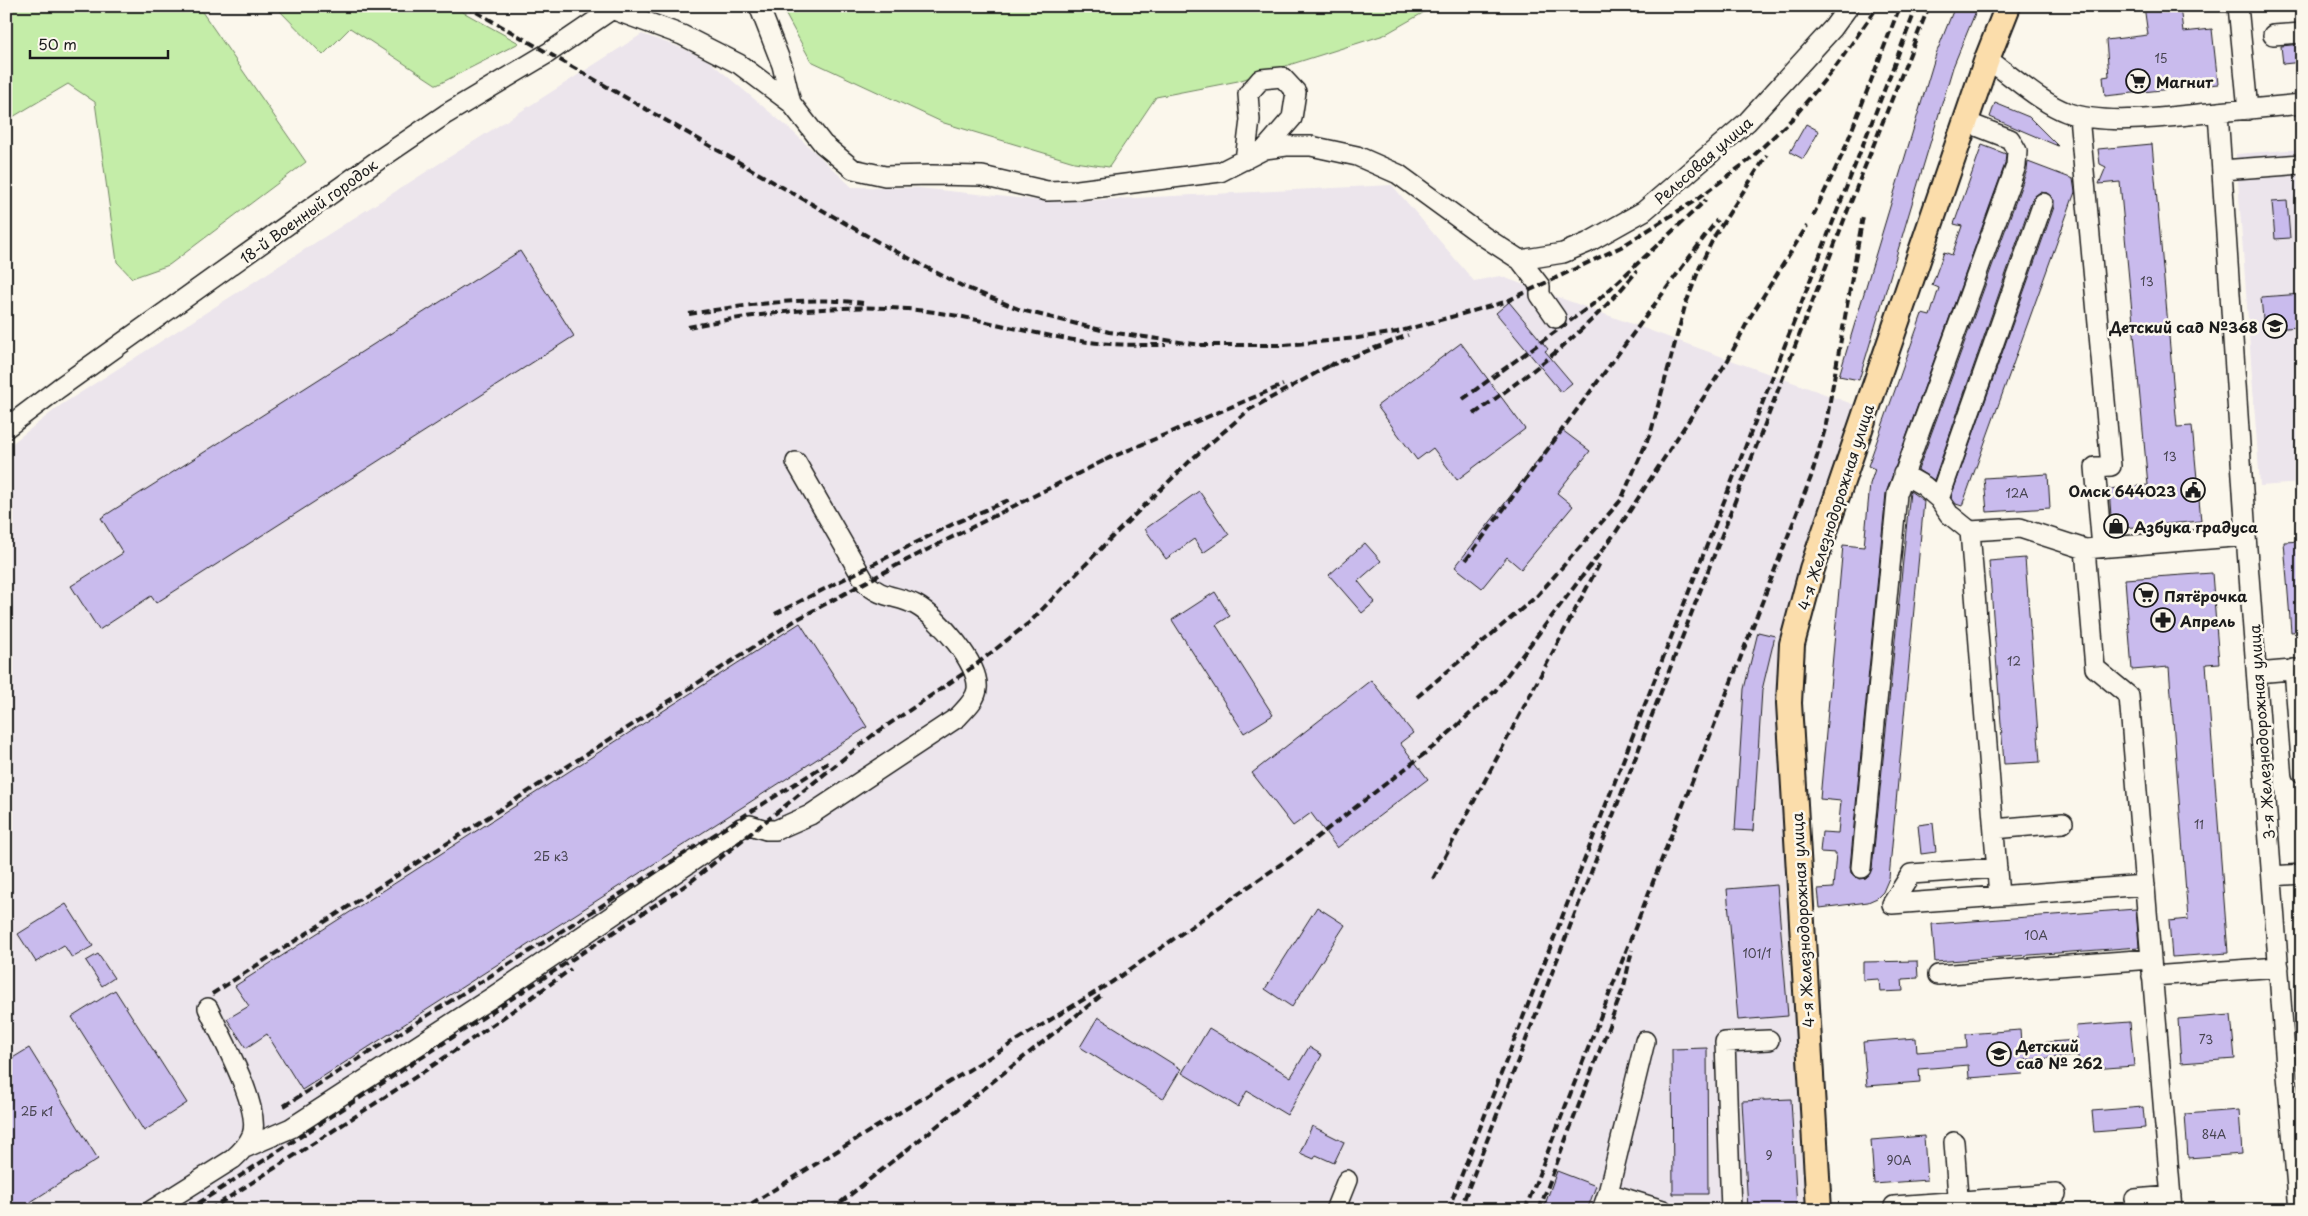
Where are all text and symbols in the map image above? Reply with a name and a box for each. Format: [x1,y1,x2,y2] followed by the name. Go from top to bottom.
[30,28,168,60] scale bar
[38,32,77,55] text: 50 m
[2154,49,2168,67] house number: 15
[2125,68,2151,94] supermarket icon: Магнит
[2156,70,2214,93] place label: Магнит
[1649,110,1758,209] street label: Рельсовая улица
[234,153,382,269] street label: 18-й Военный городок
[2140,272,2154,290] house number: 13
[2262,313,2288,339] school or university icon: Детский сад №368
[2108,315,2258,338] place label: Детский сад №368
[1791,400,1879,613] street label: 4-я Железнодорожная улица
[2163,447,2177,465] house number: 13
[2180,477,2206,503] public building icon: Омск 644023
[2069,479,2176,502] place label: Омск 644023
[2005,484,2029,502] house number: 12А
[2103,513,2129,539] shop icon: Азбука градуса
[2134,515,2258,538] place label: Азбука градуса
[2133,582,2159,608] supermarket icon: Пятёрочка
[2164,584,2248,607] place label: Пятёрочка
[2150,607,2176,633] pharmacy icon: Апрель
[2179,609,2235,632] place label: Апрель
[2242,623,2280,840] street label: 3-я Железнодорожная улица
[2007,652,2021,670] house number: 12
[1785,811,1819,1028] street label: 4-я Железнодорожная улица
[2194,815,2204,833] house number: 11
[534,847,569,865] house number: 2Б к3
[2024,926,2048,944] house number: 10А
[1742,944,1772,962] house number: 101/1
[2199,1030,2213,1048] house number: 73
[2015,1034,2103,1074] place label: Детский сад № 262
[1986,1041,2012,1067] school or university icon: Детский сад № 262
[21,1102,53,1120] house number: 2Б к1
[2202,1125,2226,1143] house number: 84А
[1765,1146,1773,1164] house number: 9
[1887,1151,1911,1169] house number: 90А

